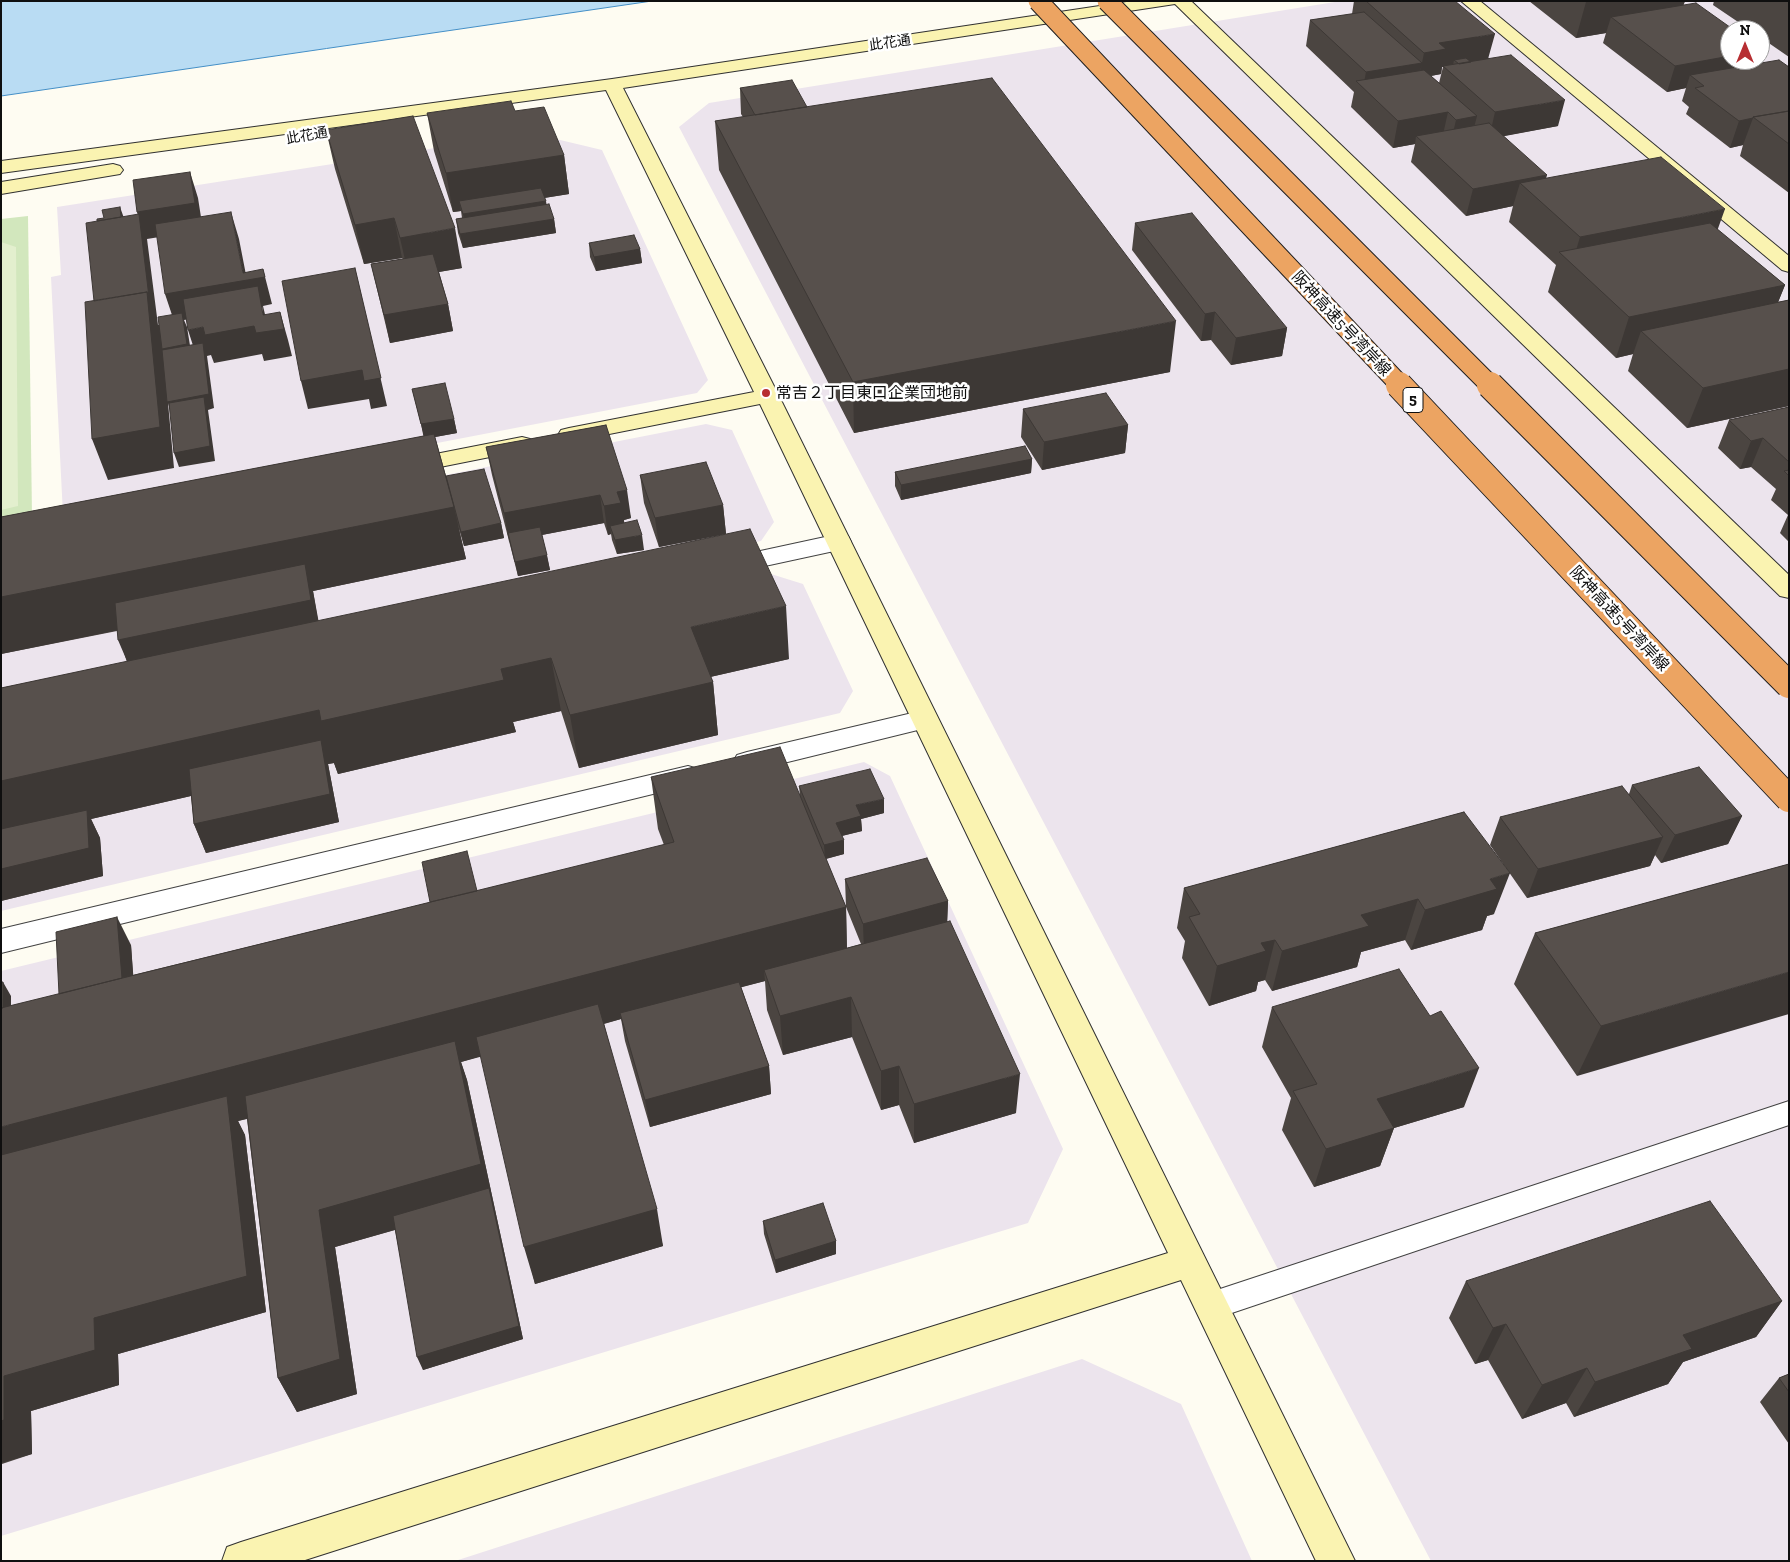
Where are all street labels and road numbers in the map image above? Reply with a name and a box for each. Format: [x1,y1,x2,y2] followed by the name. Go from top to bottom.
[868,32,912,54] street label: 此花通
[285,124,329,148] street label: 此花通
[1288,268,1394,380] street label: 阪神高速5号湾岸線
[1403,388,1423,412] road number: 5
[1566,563,1672,675] street label: 阪神高速5号湾岸線

